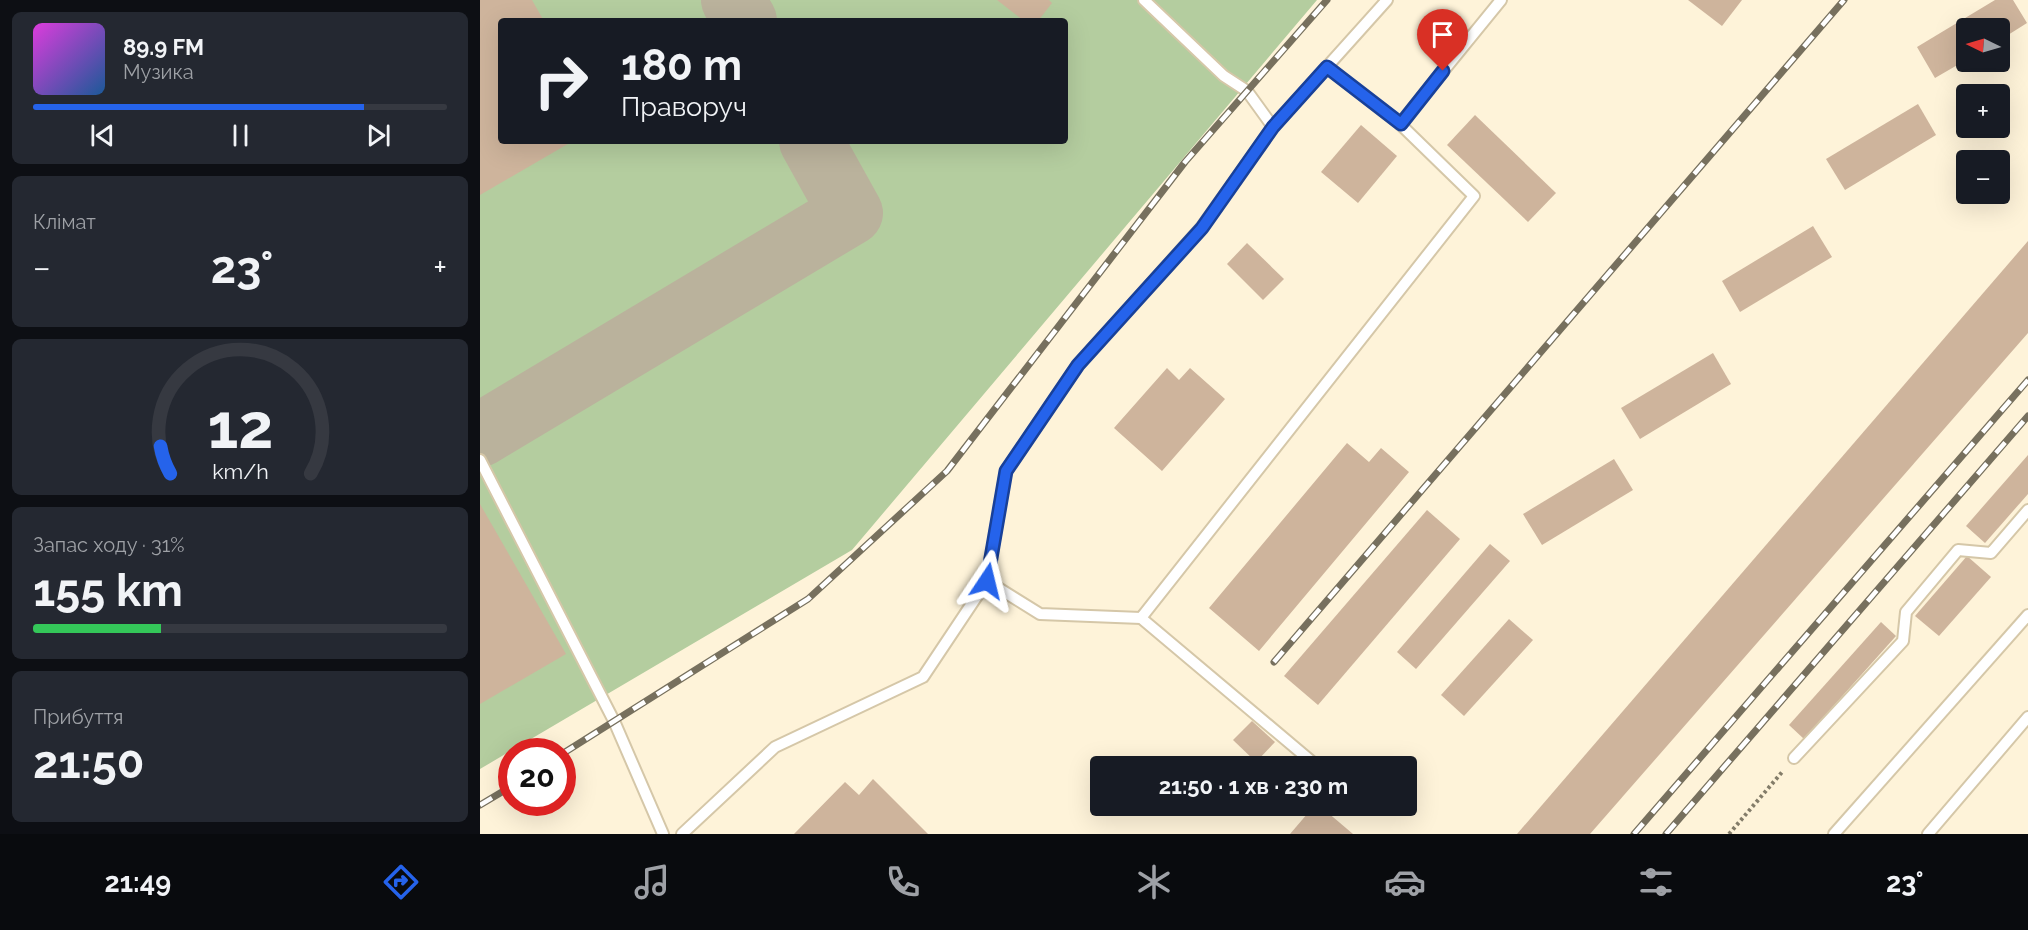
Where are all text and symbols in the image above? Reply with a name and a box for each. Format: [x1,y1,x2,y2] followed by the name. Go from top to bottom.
[1417,9,1468,71] pin
[1426,18,1459,51] icon: arrive
[1956,18,2010,72] north arrow
[1956,18,2010,204] map controls
[123,34,204,60] text: 89.9 FM
[621,41,742,90] text: 180 m
[522,42,600,120] icon: right
[123,60,194,84] text: Музика
[1956,84,2010,138] button: +
[621,91,747,122] text: Праворуч
[86,119,119,152] icon: previous
[224,119,257,152] icon: pause
[362,119,395,152] icon: next
[1956,150,2010,204] button: −
[33,210,96,234] text: Клімат
[211,241,273,294] text: 23°
[33,248,51,287] text: −
[433,248,447,287] text: +
[207,389,273,463] text: 12
[212,459,268,484] text: km/h
[33,533,185,557] text: Запас ходу · 31%
[955,549,1019,613] position arrow
[33,564,183,617] text: 155 km
[33,705,123,729] text: Прибуття
[33,736,144,789] text: 21:50
[498,738,576,816] speed limit sign: 20
[1159,773,1348,799] text: 21:50 · 1 хв · 230 m
[380,861,422,903] icon: directions
[631,861,673,903] icon: music
[882,861,924,903] icon: phone
[1133,861,1175,903] icon: climate
[1384,861,1426,903] icon: car
[1635,861,1677,903] icon: filters
[104,867,171,898] text: 21:49
[1886,867,1924,898] text: 23°

